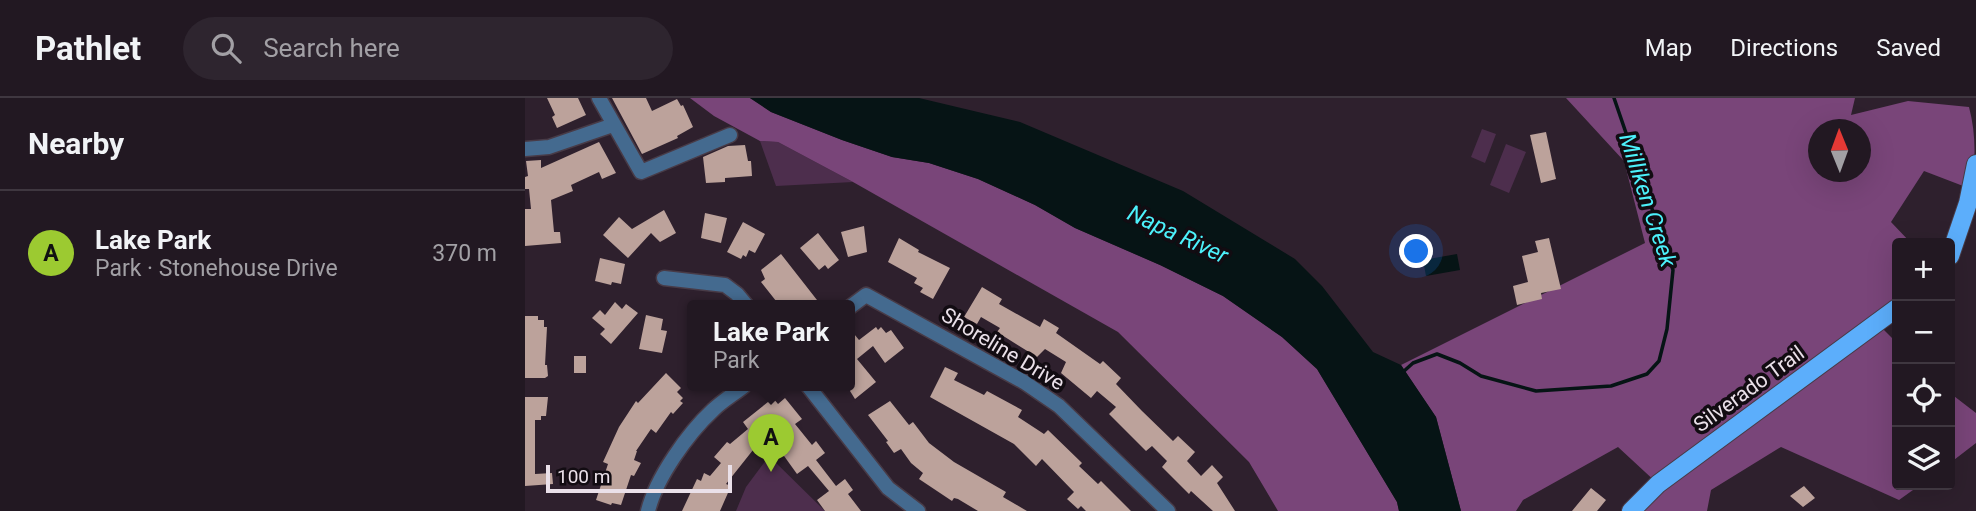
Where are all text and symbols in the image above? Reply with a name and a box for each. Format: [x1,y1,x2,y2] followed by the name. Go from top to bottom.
[183,17,673,80] search box
[35,29,141,68] text: Pathlet
[207,29,245,67] icon: search
[263,33,400,63] text: Search here
[1645,34,1692,62] text: Map
[1730,34,1838,62] text: Directions
[1876,34,1941,62] text: Saved
[1808,119,1871,182] north arrow
[28,126,124,161] text: Nearby
[1613,130,1682,271] water label: Milliken Creek
[1123,199,1234,270] water label: Napa River
[95,225,211,255] text: Lake Park
[1399,234,1433,268] your location
[1892,238,1955,490] map controls
[1892,238,1955,301] button: +
[43,240,59,267] text: A
[432,240,497,267] text: 370 m
[95,255,338,282] text: Park · Stonehouse Drive
[687,300,855,391] popup
[1892,301,1955,364] button: −
[937,303,1069,395] street label: Shoreline Drive
[713,317,829,347] text: Lake Park
[1689,341,1809,437] street label: Silverado Trail
[713,347,759,374] text: Park
[1892,364,1955,427] button: locate
[748,414,794,472] pin: A
[1892,427,1955,490] button: layers
[546,462,731,494] scale bar
[557,465,610,488] text: 100 m

